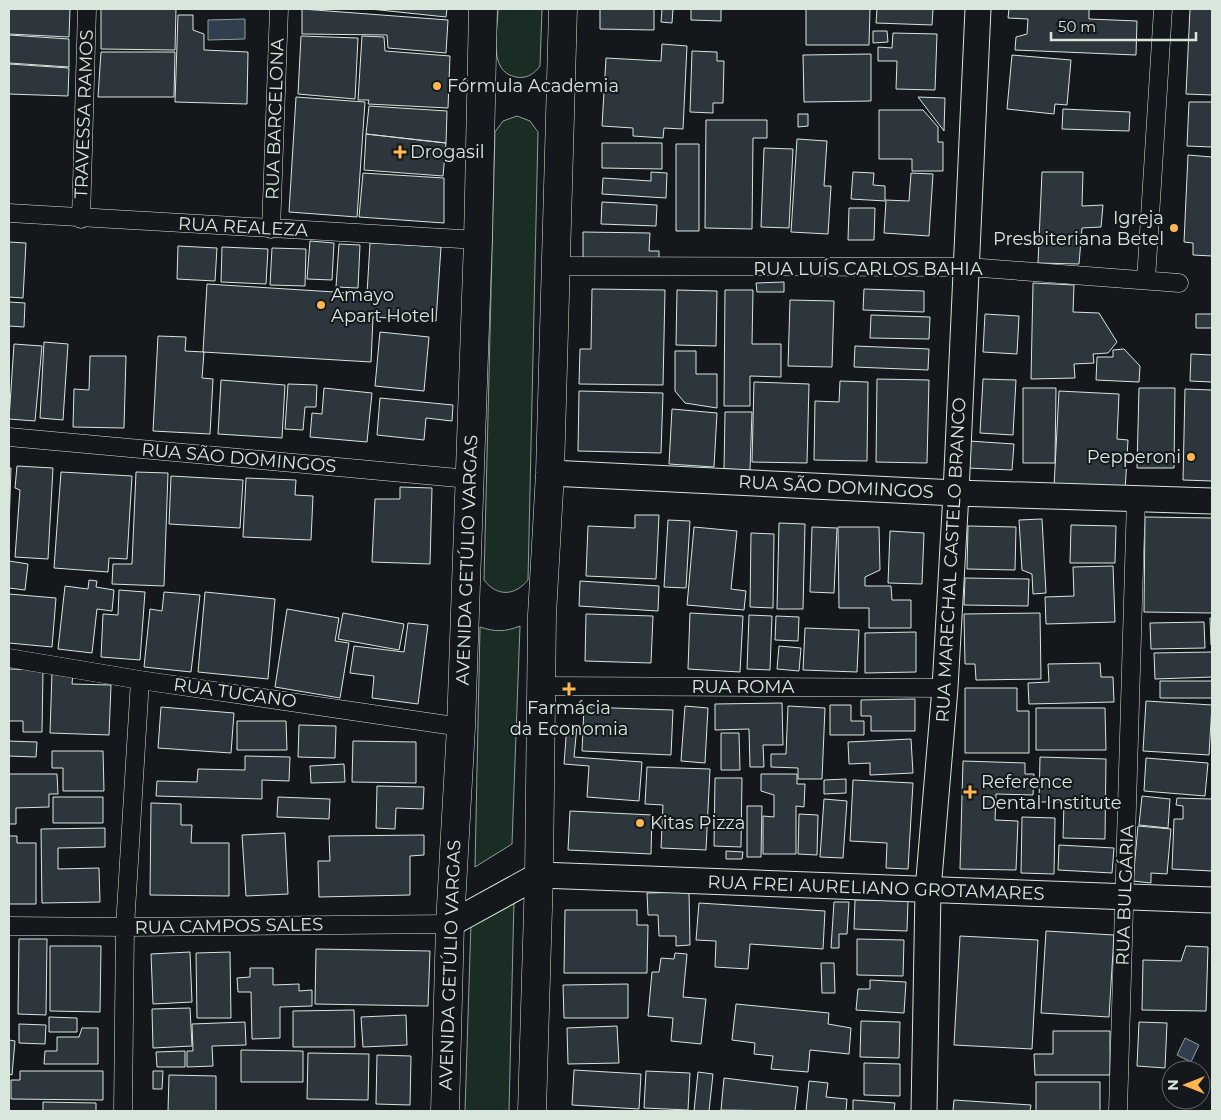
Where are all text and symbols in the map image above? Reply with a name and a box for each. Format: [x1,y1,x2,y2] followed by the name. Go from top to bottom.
[1051,10,1196,42] scale bar
[1058,17,1096,36] text: 50 m
[70,29,98,199] street label: TRAVESSA RAMOS
[261,38,289,200] street label: RUA BARCELONA
[447,75,619,97] place label: Fórmula Academia
[431,80,443,92] marker: Fórmula Academia
[410,141,485,163] place label: Drogasil
[394,146,406,158] marker: Drogasil
[993,207,1164,250] place label: Igreja Presbiteriana Betel
[178,213,309,241] street label: RUA REALEZA
[1168,222,1180,234] marker: Igreja Presbiteriana Betel
[753,258,983,280] street label: RUA LUÍS CARLOS BAHIA
[331,284,435,327] place label: Amayo Apart Hotel
[315,299,327,311] marker: Amayo Apart Hotel
[931,397,971,723] street label: RUA MARECHAL CASTELO BRANCO
[452,434,482,686] street label: AVENIDA GETÚLIO VARGAS
[141,439,337,477] street label: RUA SÃO DOMINGOS
[1087,446,1181,468] place label: Pepperoni
[1185,451,1197,463] marker: Pepperoni
[738,471,934,503] street label: RUA SÃO DOMINGOS
[172,673,298,713] street label: RUA TUCANO
[692,676,795,698] street label: RUA ROMA
[563,683,575,695] marker: Farmácia da Economia
[510,697,628,740] place label: Farmácia da Economia
[981,771,1122,814] place label: Reference Dental Institute
[963,785,977,799] marker: Reference Dental Institute
[650,812,745,834] place label: Kitas Pizza
[634,817,646,829] marker: Kitas Pizza
[1112,824,1138,966] street label: RUA BULGÁRIA
[435,839,465,1091] street label: AVENIDA GETÚLIO VARGAS
[707,871,1045,905] street label: RUA FREI AURELIANO GROTAMARES
[134,913,324,939] street label: RUA CAMPOS SALES
[1161,1060,1211,1110] north arrow
[1164,1079,1182,1091] text: N

